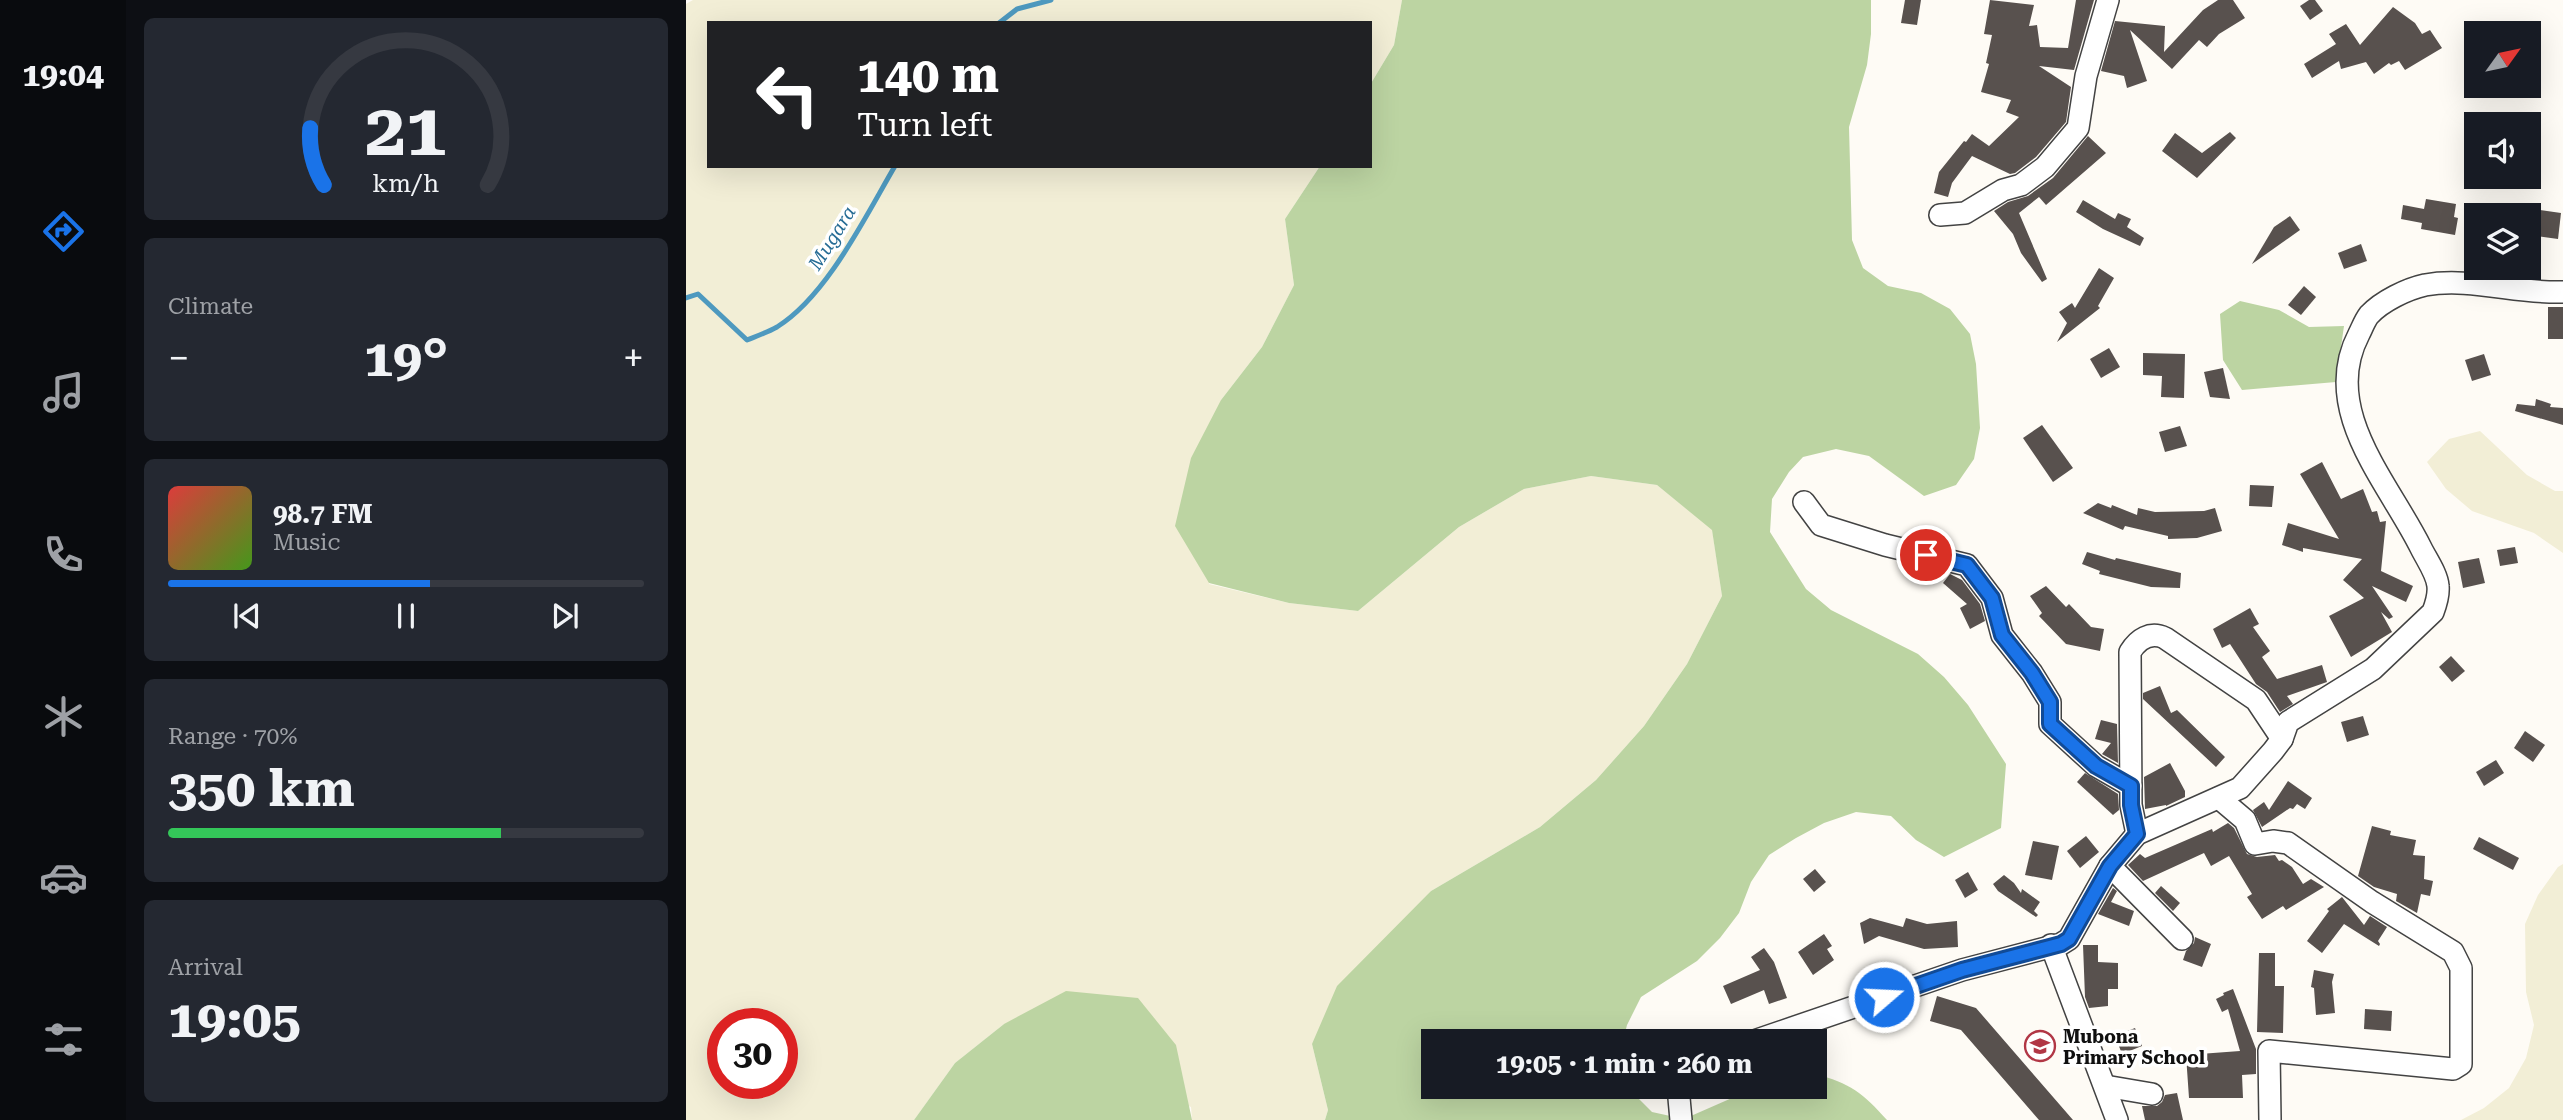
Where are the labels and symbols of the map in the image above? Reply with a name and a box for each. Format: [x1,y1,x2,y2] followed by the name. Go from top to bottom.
[2464,21,2541,98] north arrow
[803,202,861,275] water label: Mugara
[1896,525,1956,585] pin
[1847,960,1921,1034] position arrow
[707,1008,798,1099] speed limit sign: 30
[2063,1026,2205,1068] place label: Mubona Primary School
[2023,1029,2057,1063] school or university icon: Mubona Primary School

